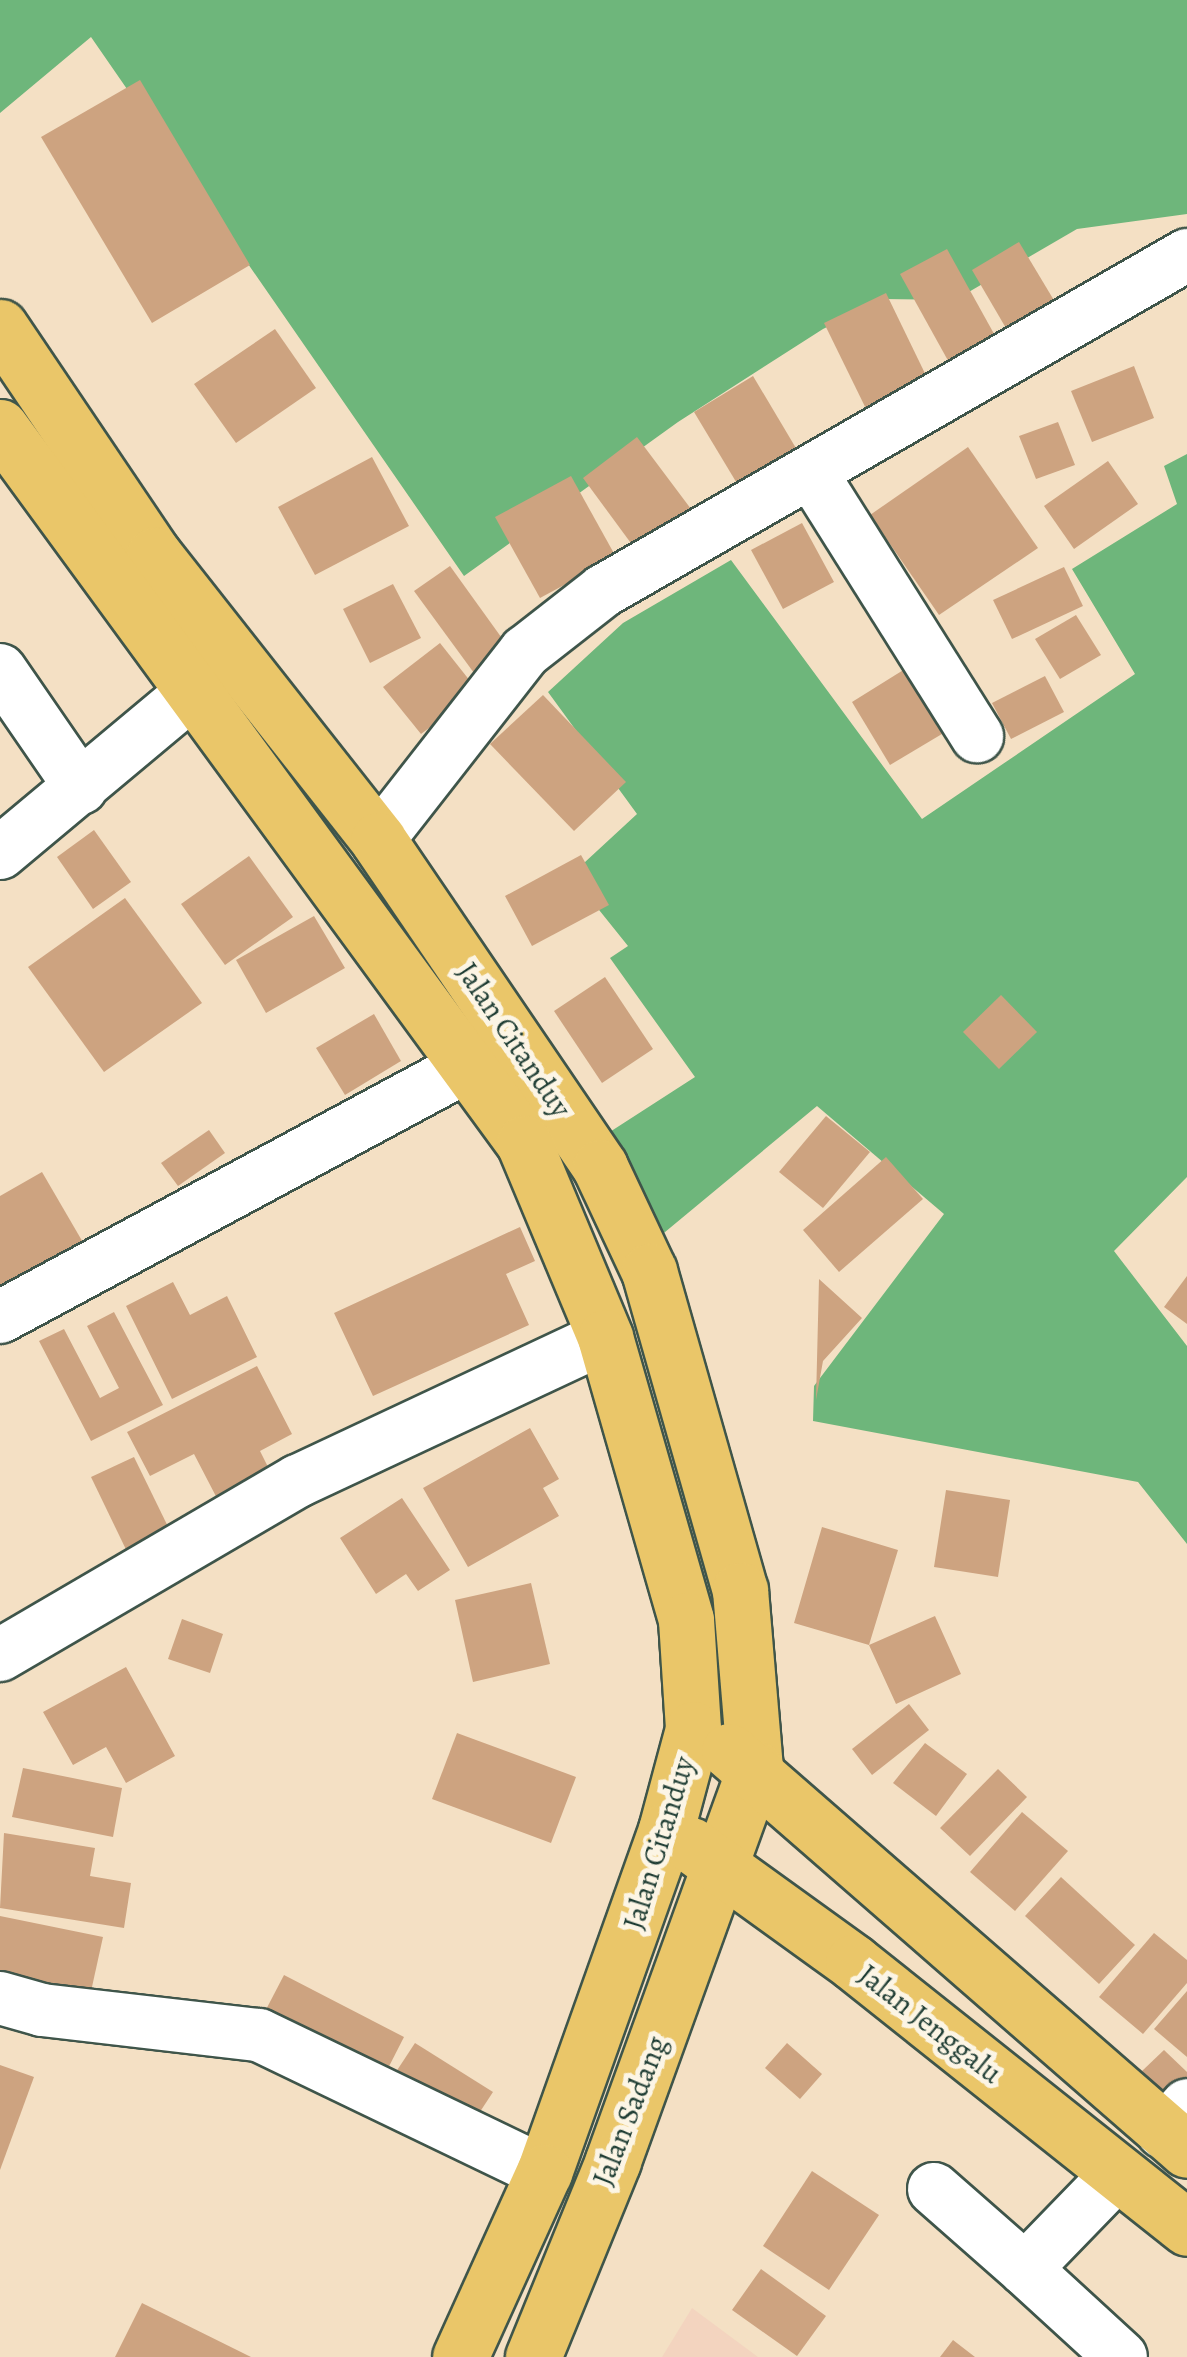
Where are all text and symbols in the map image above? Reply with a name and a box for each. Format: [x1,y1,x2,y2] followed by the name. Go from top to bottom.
[449,956,579,1124] street label: Jalan Citanduy
[616,1752,702,1934] street label: Jalan Citanduy
[851,1957,1009,2091] street label: Jalan Jenggalu
[585,2031,675,2191] street label: Jalan Sadang

